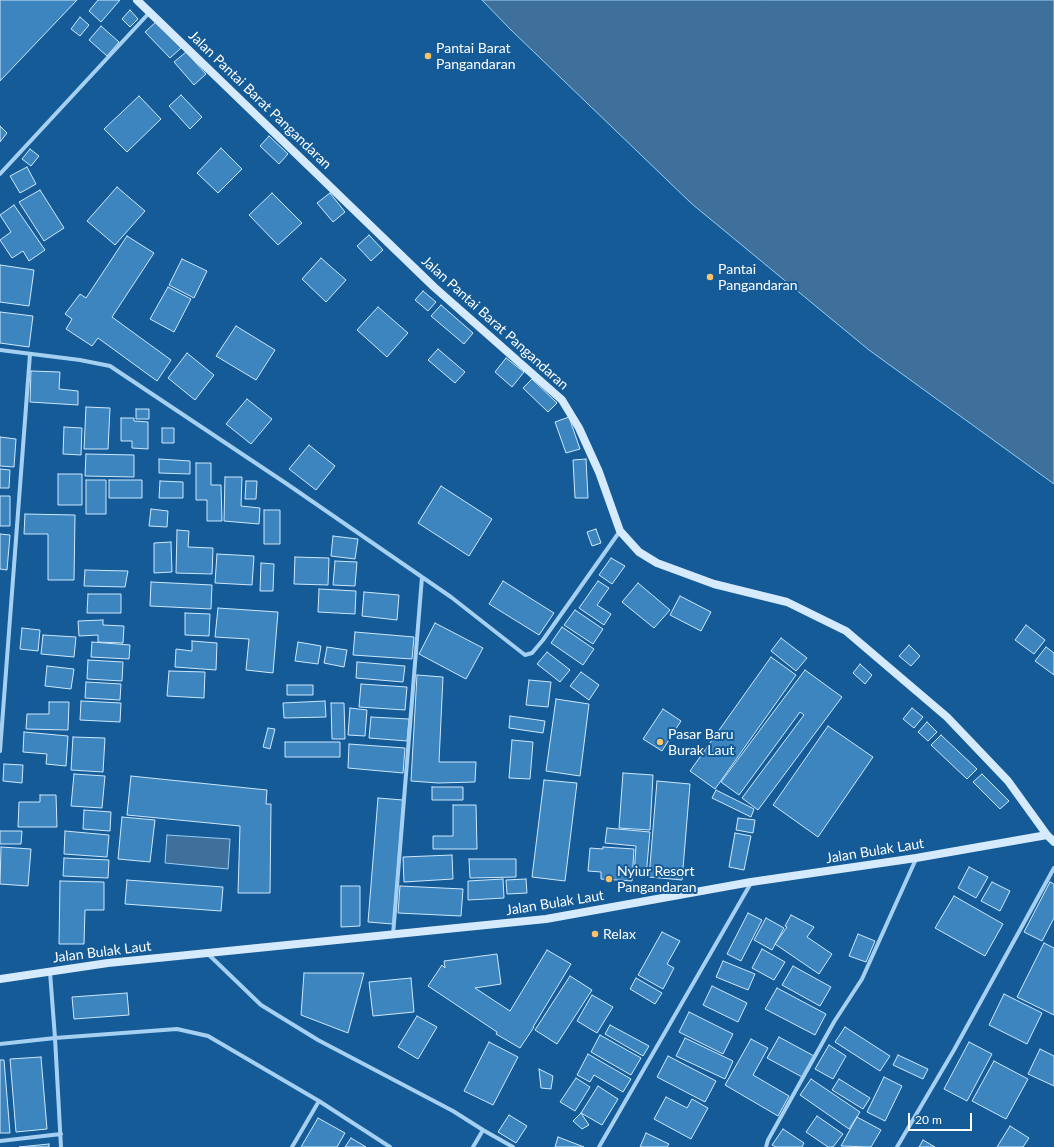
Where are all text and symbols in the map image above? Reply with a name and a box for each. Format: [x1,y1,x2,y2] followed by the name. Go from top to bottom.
[185,27,335,173] street label: Jalan Pantai Barat Pangandaran
[436,40,516,72] place label: Pantai Barat Pangandaran
[423,51,433,61] marker: Pantai Barat Pangandaran
[418,253,572,393] street label: Jalan Pantai Barat Pangandaran
[718,261,798,294] place label: Pantai Pangandaran
[705,272,715,282] marker: Pantai Pangandaran
[668,726,734,758] place label: Pasar Baru Burak Laut
[655,737,665,747] marker: Pasar Baru Burak Laut
[825,835,925,867] street label: Jalan Bulak Laut
[617,863,697,896] place label: Nyiur Resort Pangandaran
[604,874,614,884] marker: Nyiur Resort Pangandaran
[505,887,605,919] street label: Jalan Bulak Laut
[603,926,636,942] place label: Relax
[590,929,600,939] marker: Relax
[52,938,152,966] street label: Jalan Bulak Laut
[910,1105,974,1131] scale bar
[915,1112,942,1127] text: 20 m

